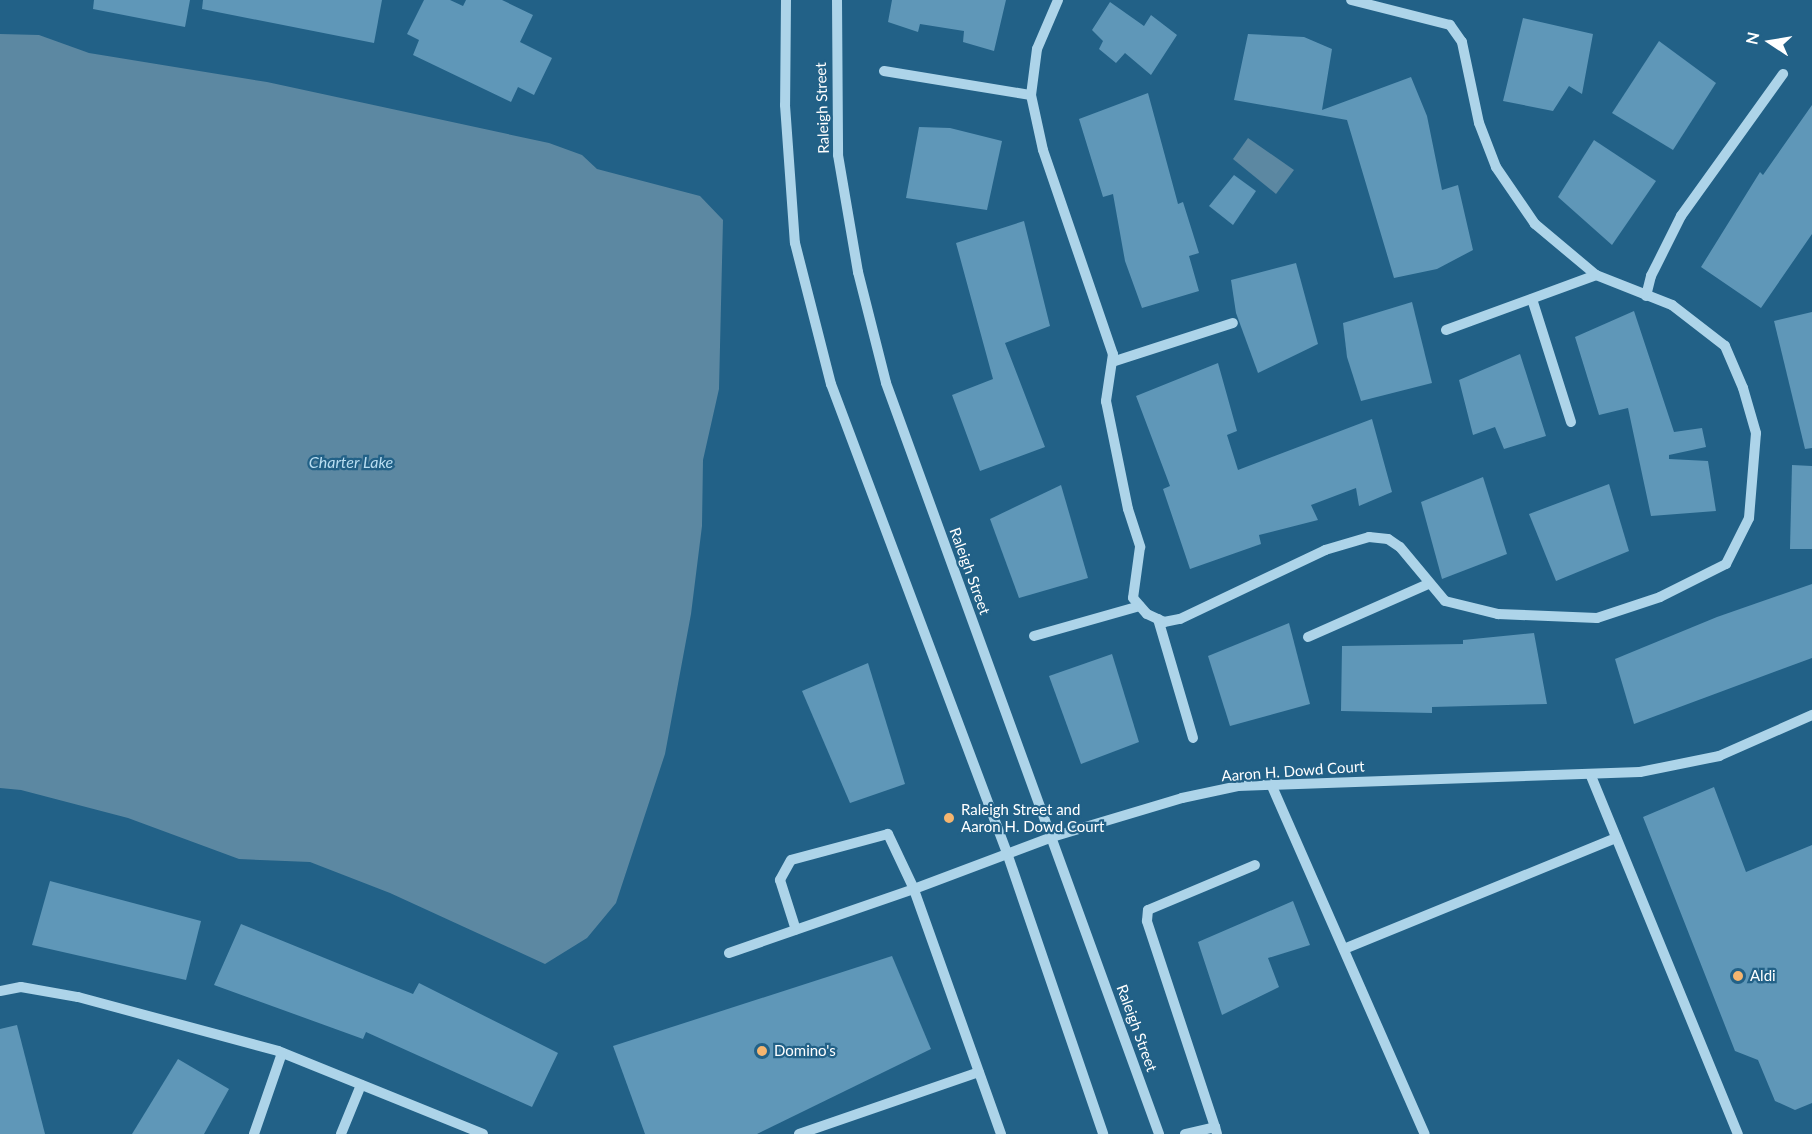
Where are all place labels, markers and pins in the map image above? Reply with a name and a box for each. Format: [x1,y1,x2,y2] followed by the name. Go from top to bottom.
[961,800,1104,835] place label: Raleigh Street and Aaron H. Dowd Court
[942,811,956,825] marker: Raleigh Street and Aaron H. Dowd Court
[1750,967,1776,985] place label: Aldi
[1731,969,1745,983] marker: Aldi
[774,1042,836,1060] place label: Domino's
[755,1044,769,1058] marker: Domino's

